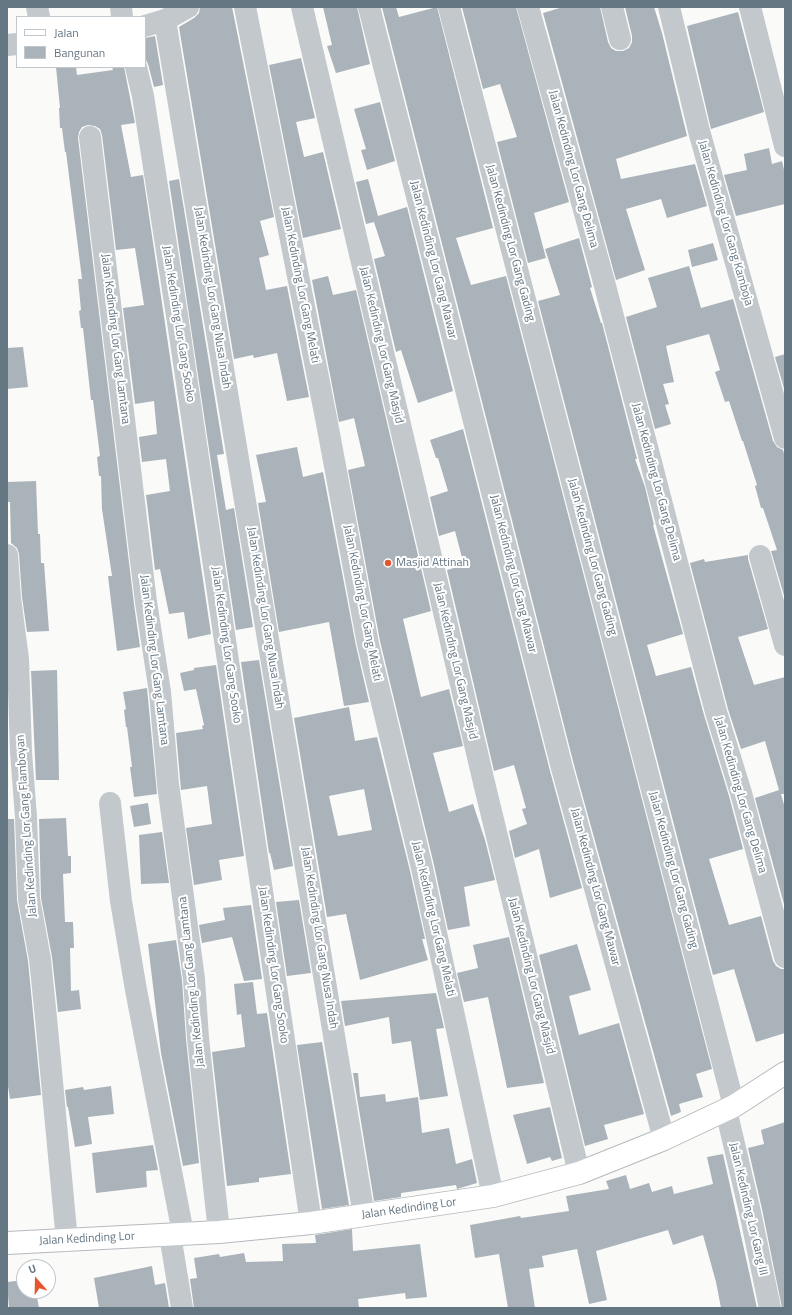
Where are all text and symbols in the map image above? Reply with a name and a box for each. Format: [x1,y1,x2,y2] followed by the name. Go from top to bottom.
[16,16,146,68] legend
[54,23,79,42] text: Jalan
[54,43,105,62] text: Bangunan
[545,89,601,249] street label: Jalan Kedinding Lor Gang Delima
[694,139,756,307] street label: Jalan Kedinding Lor Gang Kamboja
[482,163,538,323] street label: Jalan Kedinding Lor Gang Gading
[406,179,460,341] street label: Jalan Kedinding Lor Gang Mawar
[190,206,234,390] street label: Jalan Kedinding Lor Gang Nusa Indah
[278,206,322,364] street label: Jalan Kedinding Lor Gang Melati
[159,245,197,403] street label: Jalan Kedinding Lor Gang Sooko
[97,253,133,425] street label: Jalan Kedinding Lor Gang Lamtana
[356,265,406,425] street label: Jalan Kedinding Lor Gang Masjid
[628,402,684,562] street label: Jalan Kedinding Lor Gang Delima
[564,477,620,637] street label: Jalan Kedinding Lor Gang Gading
[486,493,540,655] street label: Jalan Kedinding Lor Gang Mawar
[340,524,384,682] street label: Jalan Kedinding Lor Gang Melati
[243,526,287,710] street label: Jalan Kedinding Lor Gang Nusa Indah
[396,556,469,570] place label: Masjid Attinah
[383,558,393,568] marker: Masjid Attinah
[208,566,244,724] street label: Jalan Kedinding Lor Gang Sooko
[136,574,172,746] street label: Jalan Kedinding Lor Gang Lamtana
[430,581,480,741] street label: Jalan Kedinding Lor Gang Masjid
[711,715,769,875] street label: Jalan Kedinding Lor Gang Delima
[13,734,41,918] street label: Jalan Kedinding Lor Gang Flamboyan
[645,790,701,950] street label: Jalan Kedinding Lor Gang Gading
[567,807,623,967] street label: Jalan Kedinding Lor Gang Mawar
[408,840,458,998] street label: Jalan Kedinding Lor Gang Melati
[297,846,341,1030] street label: Jalan Kedinding Lor Gang Nusa Indah
[255,886,291,1044] street label: Jalan Kedinding Lor Gang Sooko
[176,896,208,1068] street label: Jalan Kedinding Lor Gang Lamtana
[505,896,557,1056] street label: Jalan Kedinding Lor Gang Masjid
[726,1141,770,1277] street label: Jalan Kedinding Lor Gang III
[361,1195,457,1223] street label: Jalan Kedinding Lor
[39,1229,135,1249] street label: Jalan Kedinding Lor
[16,1259,56,1299] north arrow
[26,1260,38,1277] text: U

